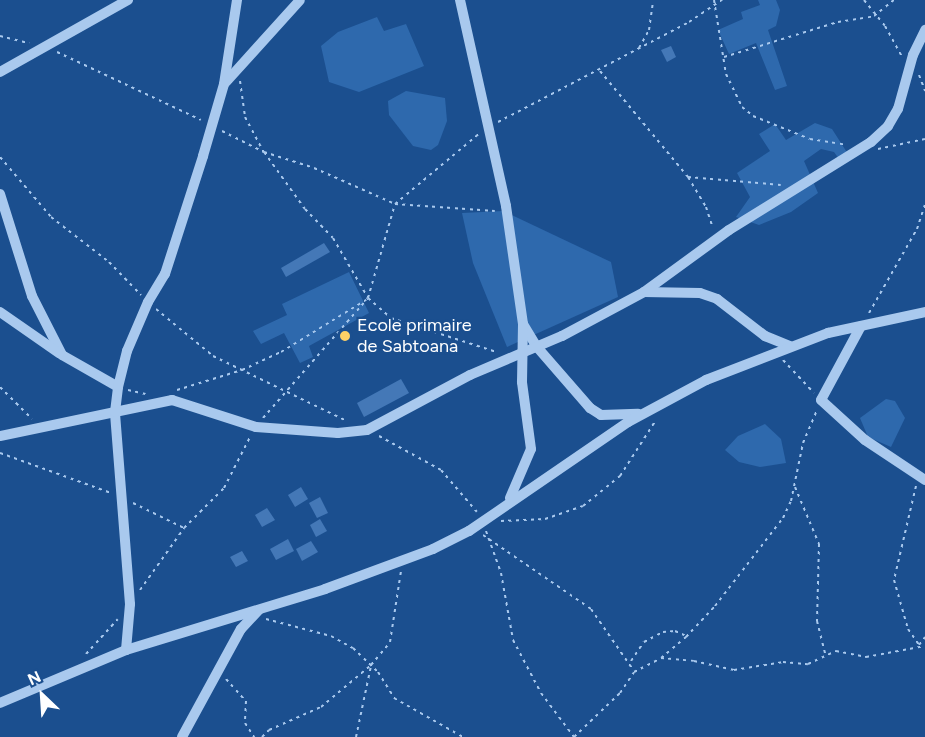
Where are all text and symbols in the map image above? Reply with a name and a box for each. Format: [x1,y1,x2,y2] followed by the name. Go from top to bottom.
[357,315,472,358] place label: Ecole primaire de Sabtoana
[338,329,352,343] marker: Ecole primaire de Sabtoana
[12,665,72,725] north arrow
[25,667,44,689] text: N

